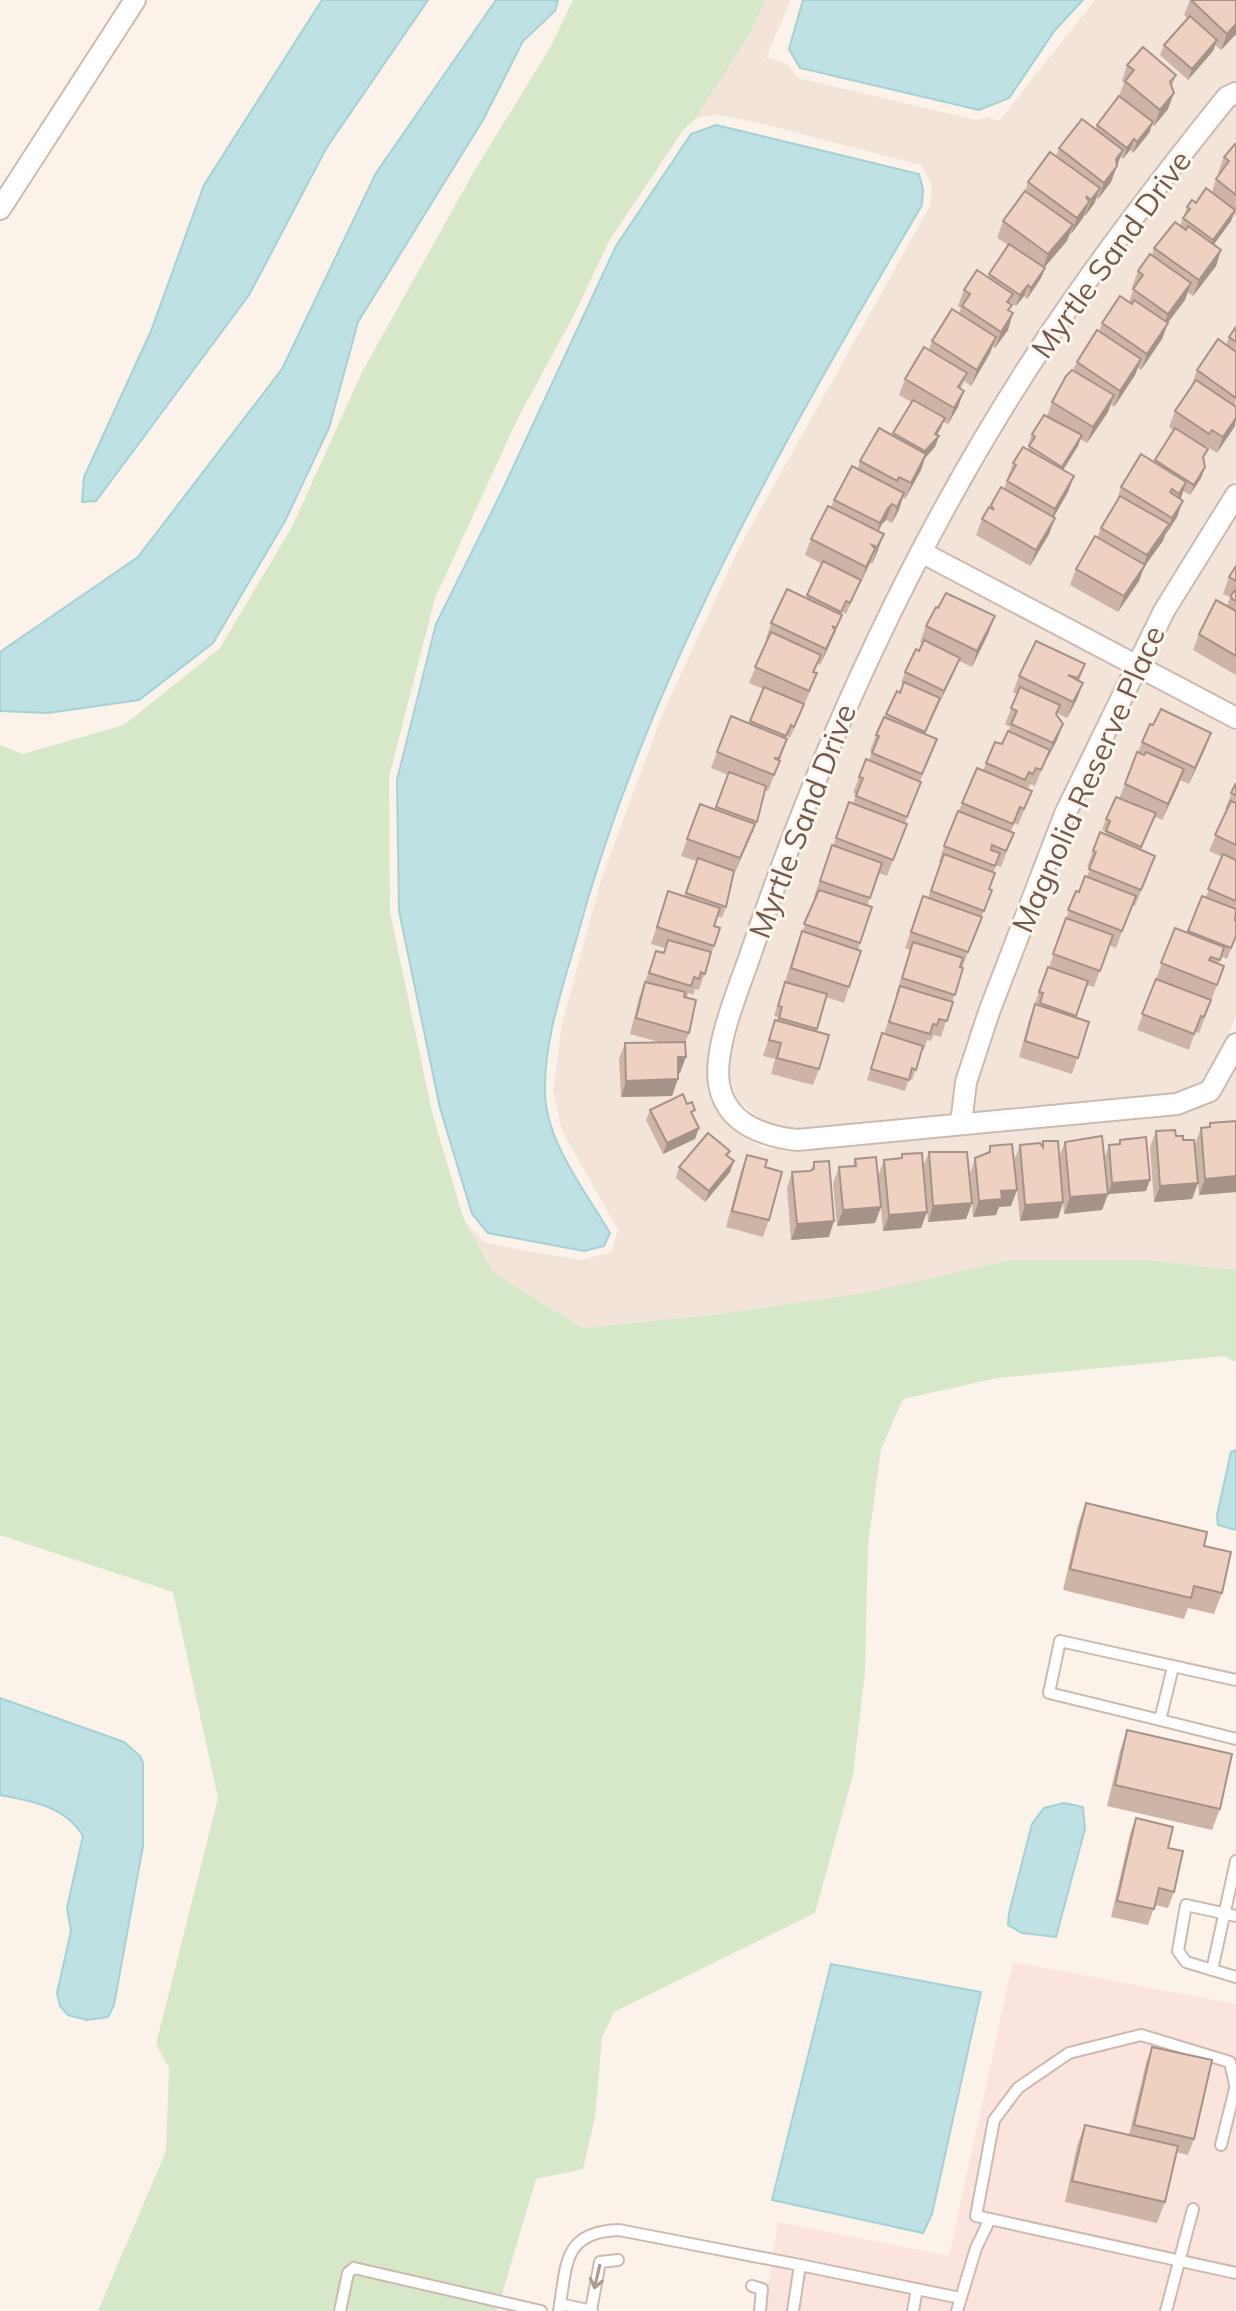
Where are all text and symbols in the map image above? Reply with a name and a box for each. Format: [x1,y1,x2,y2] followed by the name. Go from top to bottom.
[1023,143,1199,365] street label: Myrtle Sand Drive
[1003,620,1173,938] street label: Magnolia Reserve Place
[740,699,864,943] street label: Myrtle Sand Drive
[589,2264,604,2289] one-way arrow

